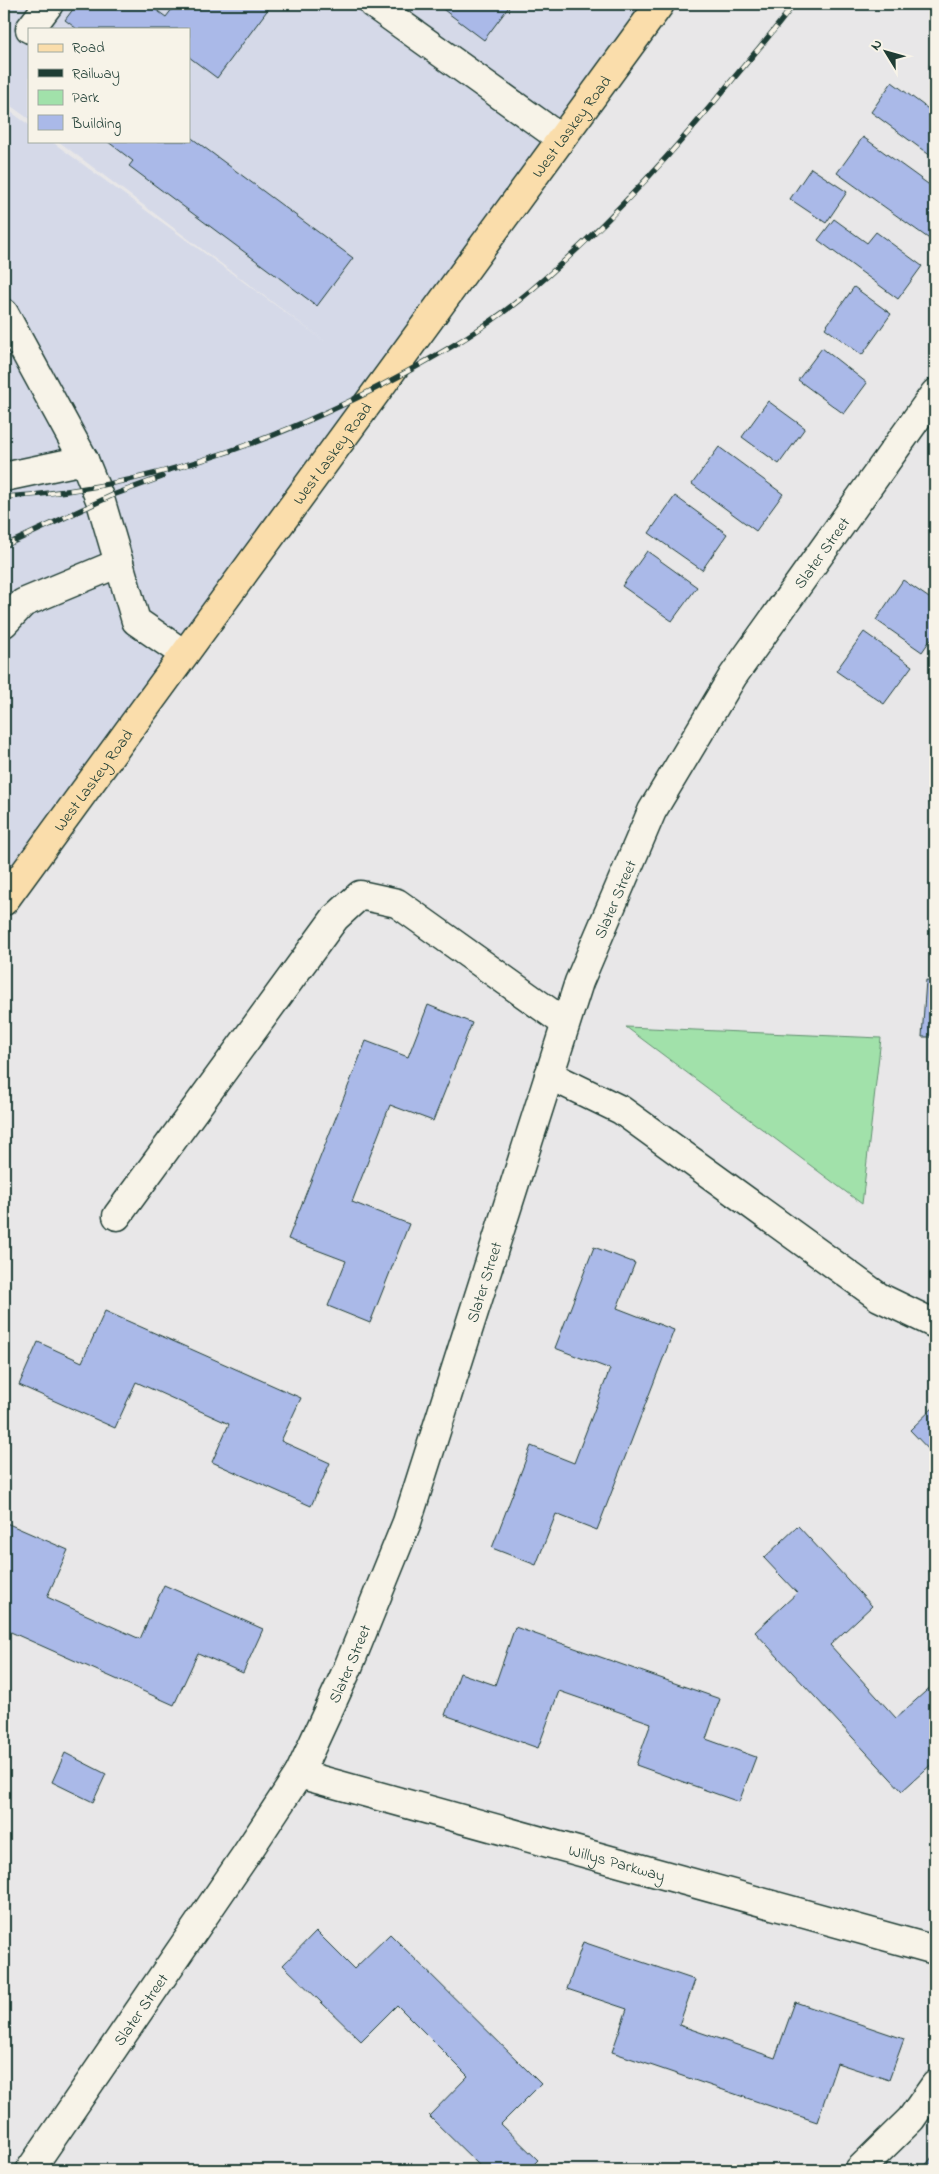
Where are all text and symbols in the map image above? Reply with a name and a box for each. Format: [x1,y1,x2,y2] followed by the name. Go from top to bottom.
[28,28,190,142] legend
[862,28,912,78] north arrow
[866,35,888,55] text: N
[72,37,105,59] text: Road
[72,63,120,86] text: Railway
[527,71,618,184] street label: West Laskey Road
[72,87,100,109] text: Park
[71,113,121,136] text: Building
[288,398,379,510] street label: West Laskey Road
[789,512,857,594] street label: Slater Street
[49,725,140,837] street label: West Laskey Road
[589,856,644,943] street label: Slater Street
[461,1238,510,1326] street label: Slater Street
[323,1621,378,1708] street label: Slater Street
[565,1839,668,1889] street label: Willys Parkway
[108,1968,176,2051] street label: Slater Street

